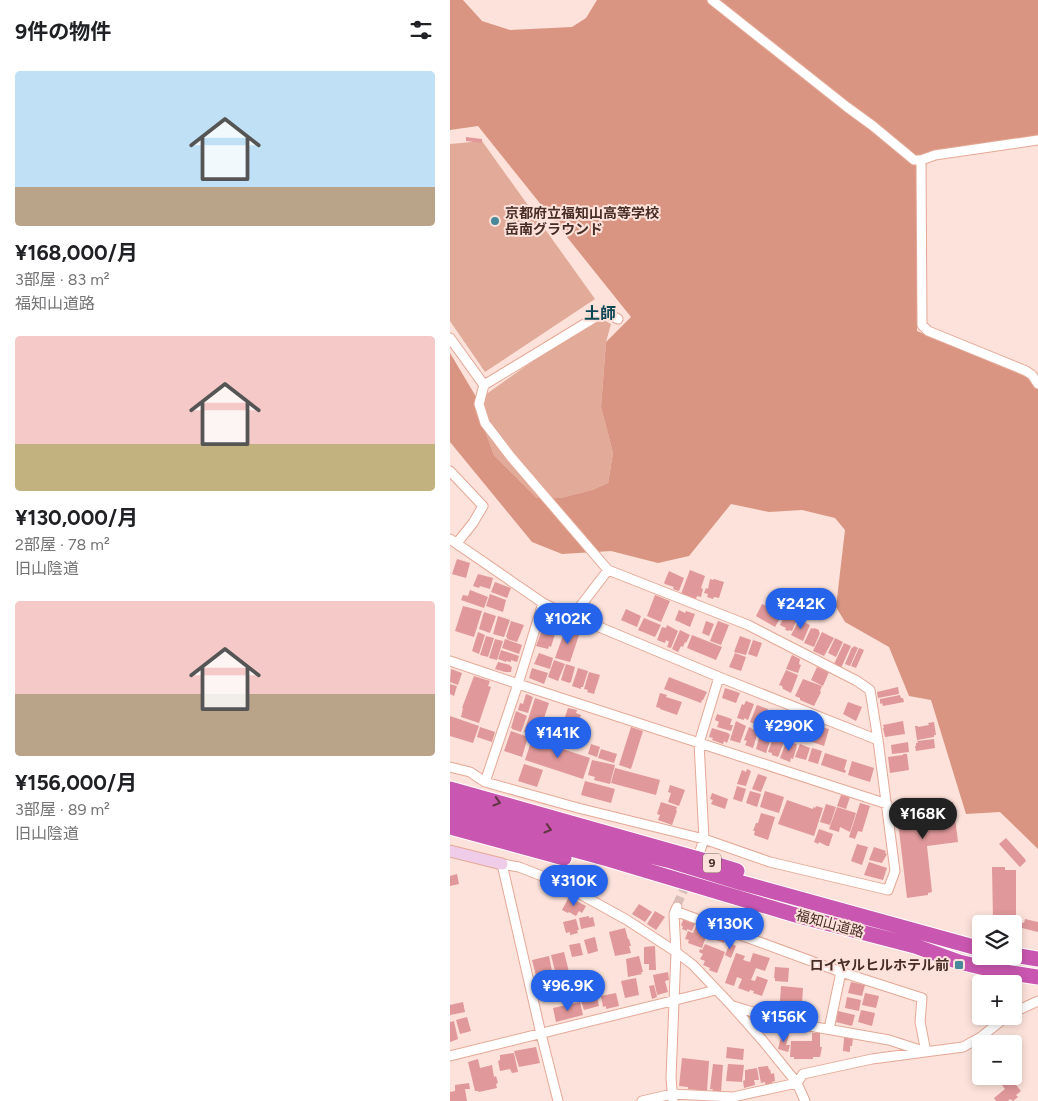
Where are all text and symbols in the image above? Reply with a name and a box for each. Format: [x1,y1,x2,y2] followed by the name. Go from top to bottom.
[407,16,435,44] icon: filters
[15,19,111,44] text: 9件の物件
[180,104,270,194] icon: home
[505,205,659,238] place label: 京都府立福知山高等学校 岳南グラウンド
[489,215,501,227] marker: 京都府立福知山高等学校 岳南グラウンド
[15,240,138,265] text: ¥168,000/月
[15,270,110,289] text: 3部屋 · 83 m²
[15,294,95,313] text: 福知山道路
[584,304,616,323] district label: 土師
[180,369,270,459] icon: home
[15,505,138,530] text: ¥130,000/月
[15,535,110,554] text: 2部屋 · 78 m²
[15,559,79,578] text: 旧山陰道
[766,588,836,630] pin: ¥242K
[777,594,825,613] text: ¥242K
[533,602,603,645] pin: ¥102K
[545,609,591,628] text: ¥102K
[180,634,270,724] icon: home
[754,710,824,752] pin: ¥290K
[523,716,593,759] pin: ¥141K
[764,716,814,735] text: ¥290K
[536,723,580,742] text: ¥141K
[15,770,137,795] text: ¥156,000/月
[492,797,501,807] one-way arrow
[888,798,958,840] pin: ¥168K
[15,800,110,819] text: 3部屋 · 89 m²
[900,804,946,823] text: ¥168K
[543,823,551,833] one-way arrow
[15,824,79,843] text: 旧山陰道
[703,854,721,872] road number: 9
[539,864,609,907] pin: ¥310K
[551,871,597,890] text: ¥310K
[794,907,866,941] street label: 福知山道路
[695,908,765,950] pin: ¥130K
[707,914,753,933] text: ¥130K
[972,915,1022,1085] map controls
[972,915,1022,965] button: layers
[809,957,949,974] place label: ロイヤルヒルホテル前
[953,959,965,971] marker: ロイヤルヒルホテル前
[527,970,609,1012] pin: ¥96.9K
[972,975,1022,1025] button: +
[542,976,594,995] text: ¥96.9K
[749,1000,819,1043] pin: ¥156K
[761,1007,807,1026] text: ¥156K
[972,1035,1022,1085] button: −

